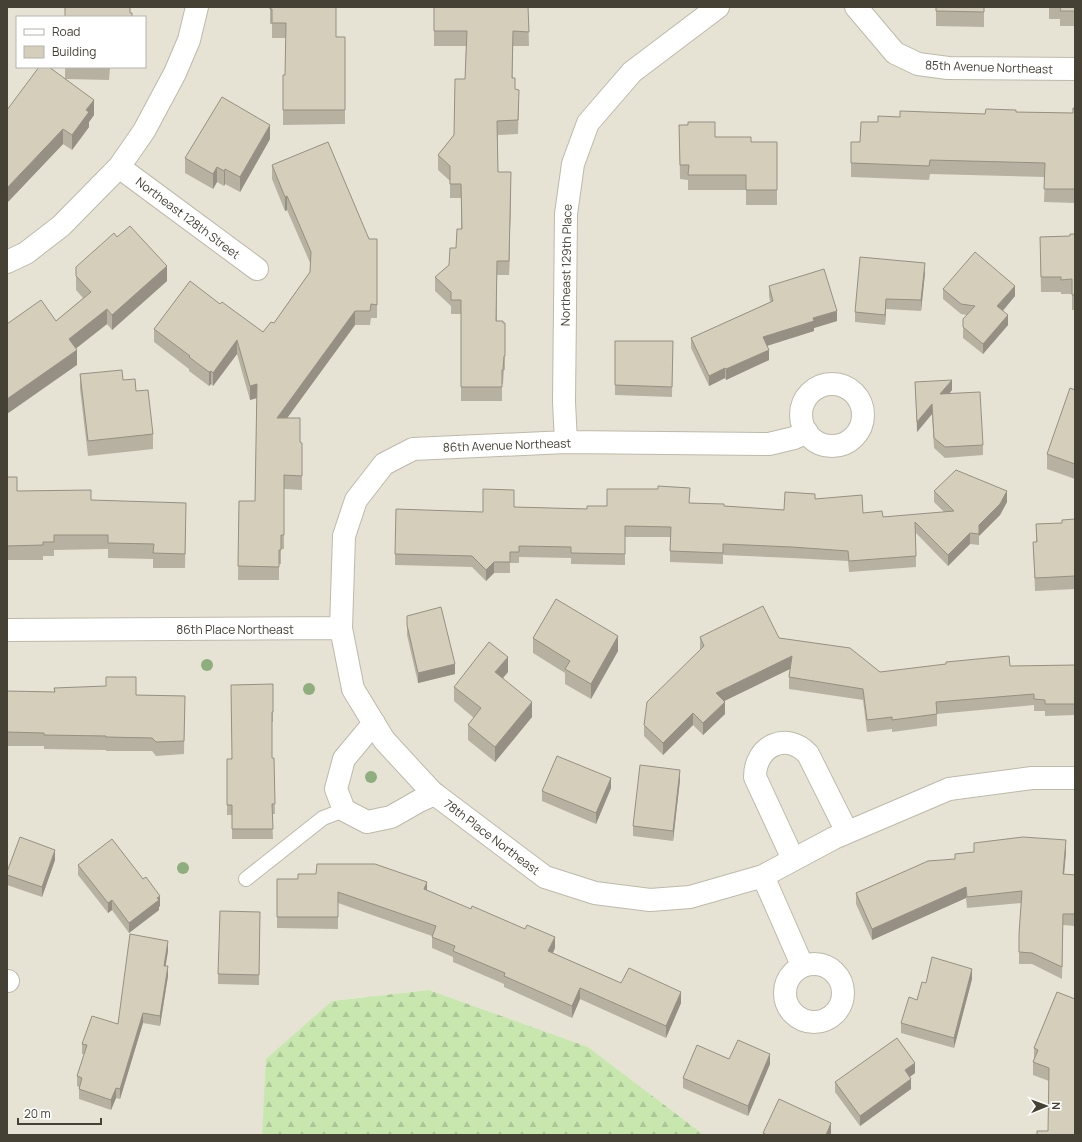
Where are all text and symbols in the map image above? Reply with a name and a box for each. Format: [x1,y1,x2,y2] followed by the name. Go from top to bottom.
[16,16,146,68] legend
[52,23,80,40] text: Road
[52,43,96,60] text: Building
[925,56,1053,78] street label: 85th Avenue Northeast
[132,173,244,263] street label: Northeast 128th Street
[556,204,576,326] street label: Northeast 129th Place
[443,434,572,456] street label: 86th Avenue Northeast
[176,621,294,638] street label: 86th Place Northeast
[441,795,544,879] street label: 78th Place Northeast
[1026,1086,1066,1126] north arrow
[18,1100,101,1126] scale bar
[1049,1102,1064,1110] text: N
[24,1105,51,1122] text: 20 m

